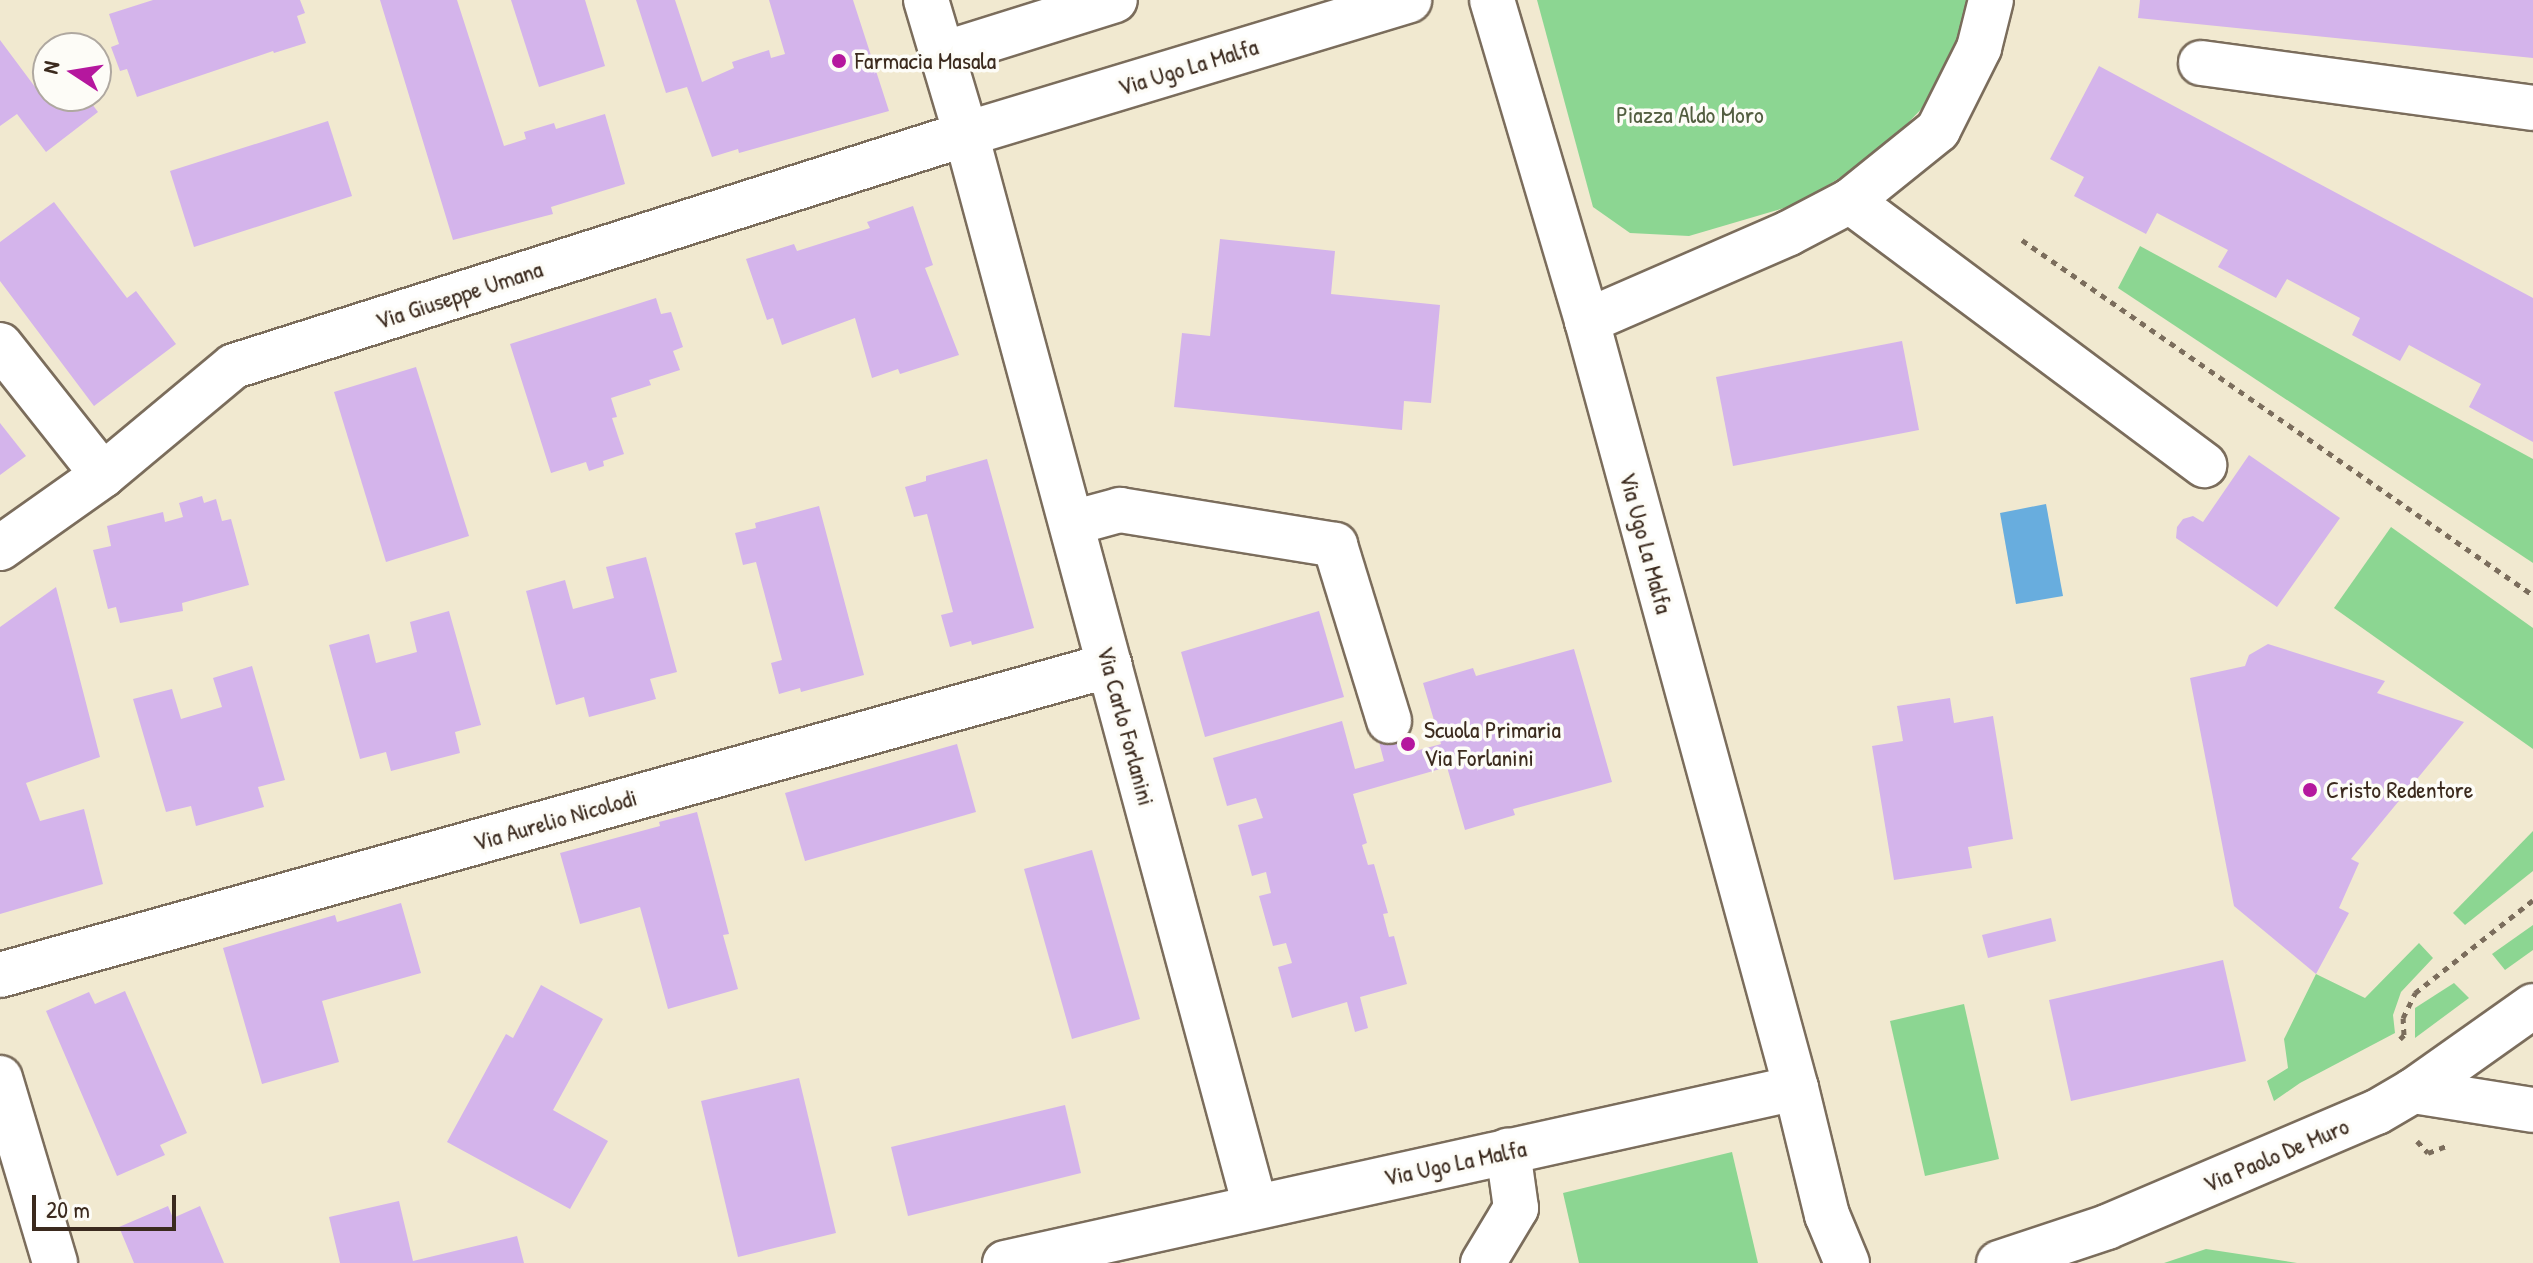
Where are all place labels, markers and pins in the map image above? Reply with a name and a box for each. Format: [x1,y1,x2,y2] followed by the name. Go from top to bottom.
[855,47,996,75] place label: Farmacia Masala
[830,52,848,70] marker: Farmacia Masala
[1424,716,1561,772] place label: Scuola Primaria Via Forlanini
[1399,735,1417,753] marker: Scuola Primaria Via Forlanini
[2326,776,2473,804] place label: Cristo Redentore
[2301,781,2319,799] marker: Cristo Redentore

